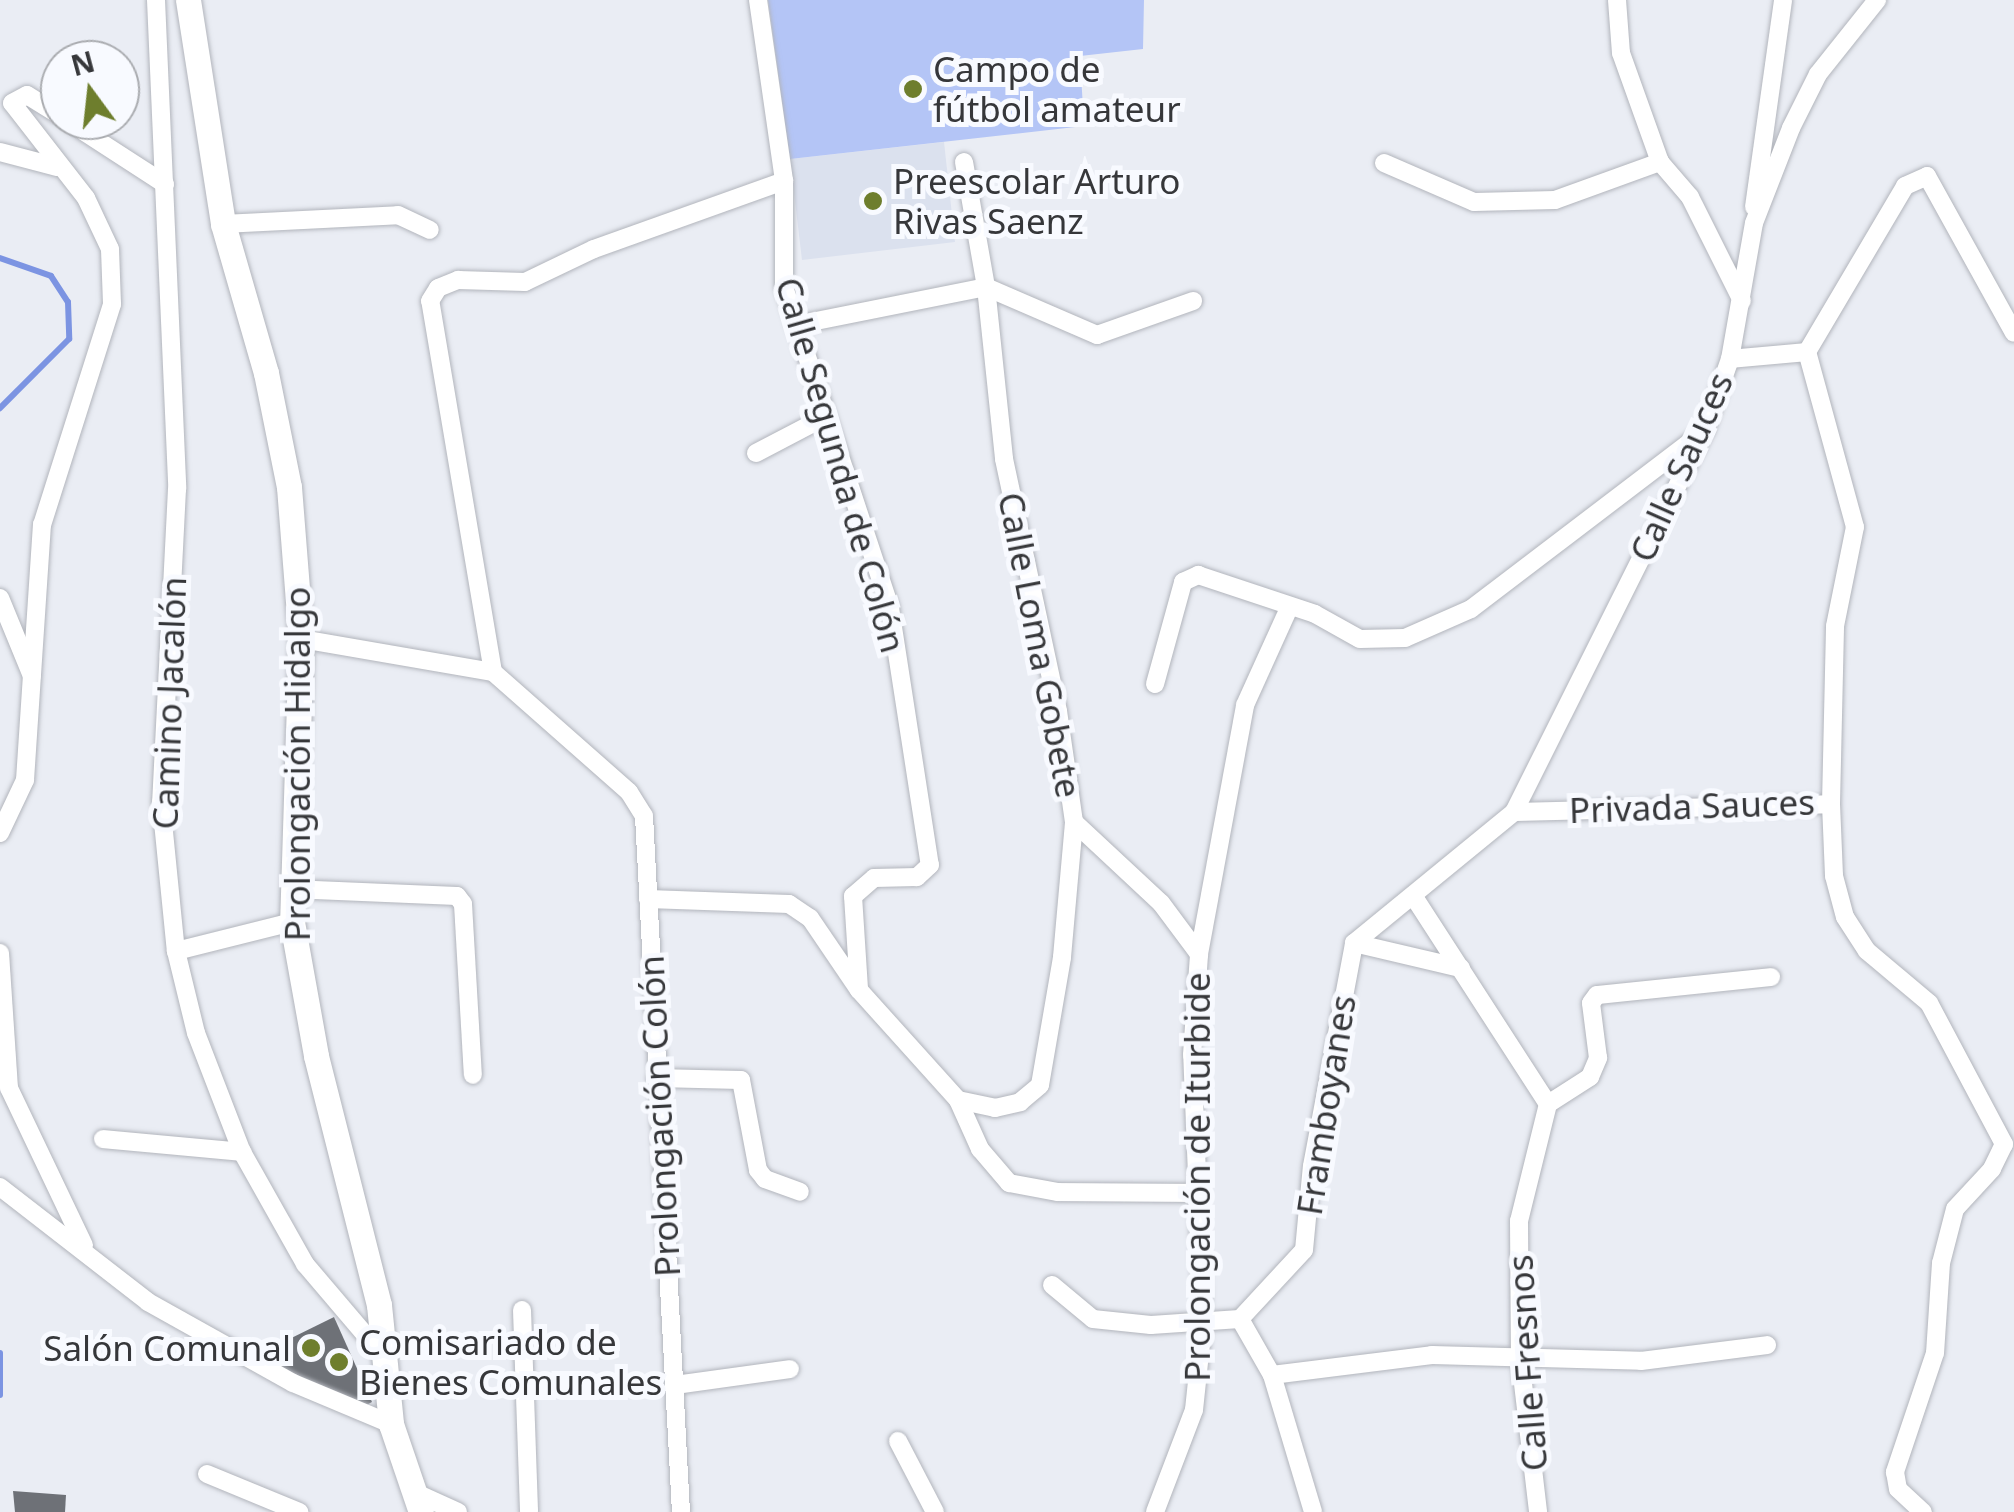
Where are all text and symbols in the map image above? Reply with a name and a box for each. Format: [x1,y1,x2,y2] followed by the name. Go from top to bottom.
[40,40,140,140] north arrow
[67,42,99,84] text: N
[933,48,1181,130] place label: Campo de fútbol amateur
[902,78,924,100] marker: Campo de fútbol amateur
[893,160,1180,242] place label: Preescolar Arturo Rivas Saenz
[862,190,884,212] marker: Preescolar Arturo Rivas Saenz
[767,273,915,657] street label: Calle Segunda de Colón
[1621,366,1741,568] street label: Calle Sauces
[990,489,1090,801] street label: Calle Loma Gobete
[144,576,194,830] street label: Camino Jacalón
[276,587,318,941] street label: Prolongación Hidalgo
[1568,781,1816,831] street label: Privada Sauces
[630,954,688,1278] street label: Prolongación Colón
[1176,972,1218,1382] street label: Prolongación de Iturbide
[1288,992,1364,1218] street label: Framboyanes
[1498,1253,1556,1473] street label: Calle Fresnos
[359,1321,662,1403] place label: Comisariado de Bienes Comunales
[43,1327,291,1369] place label: Salón Comunal
[300,1337,322,1359] marker: Salón Comunal
[328,1351,350,1373] marker: Comisariado de Bienes Comunales

